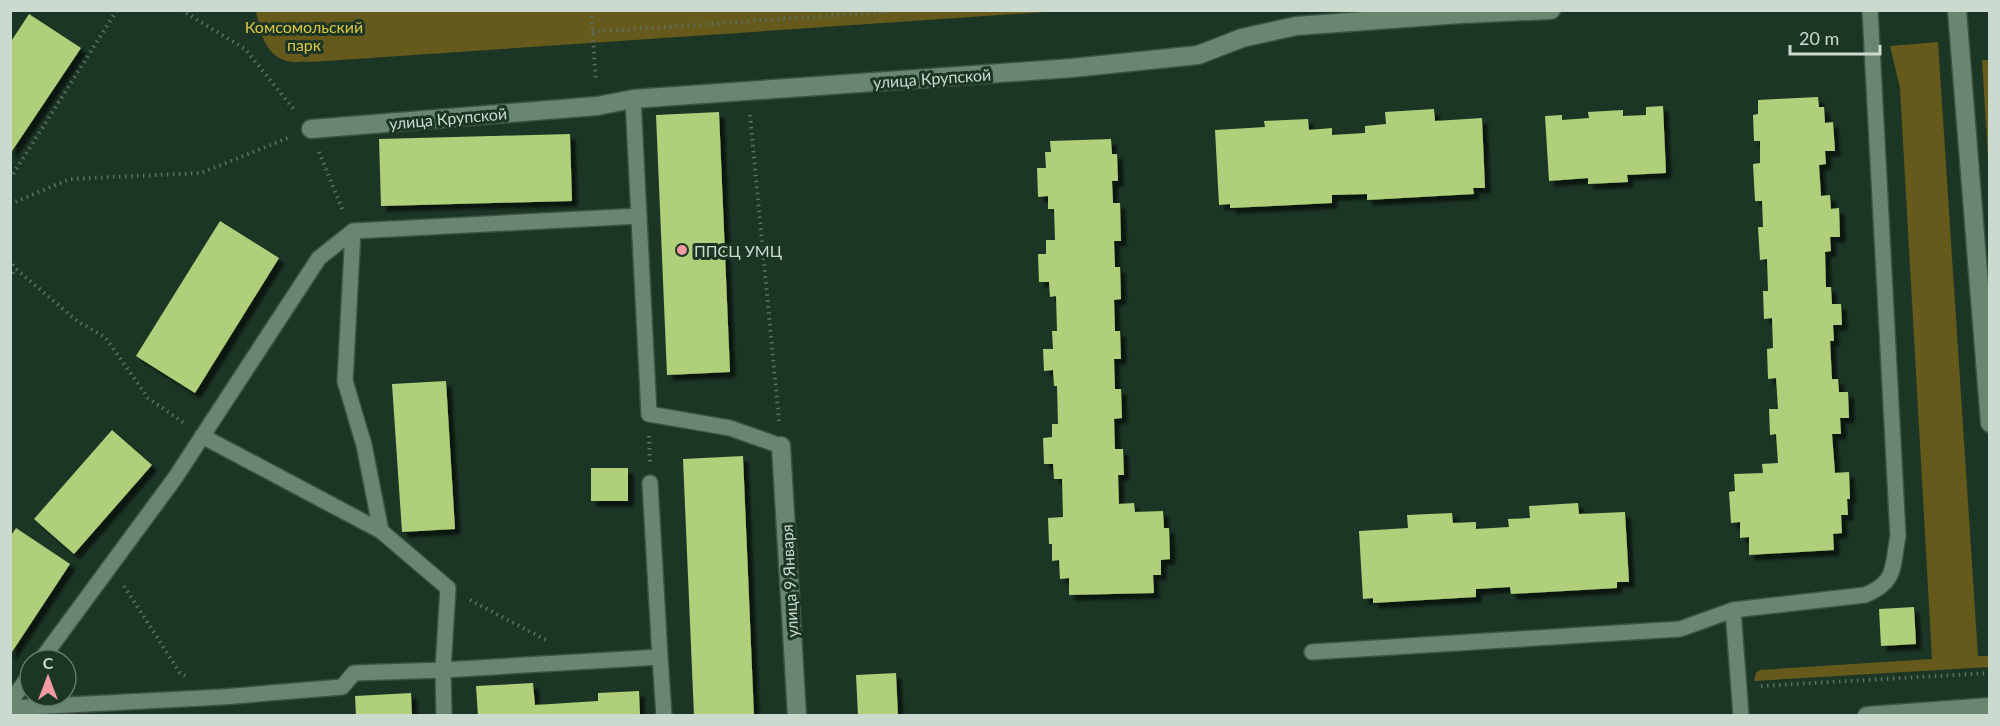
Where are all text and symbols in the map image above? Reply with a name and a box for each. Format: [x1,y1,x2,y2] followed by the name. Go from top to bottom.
[245,17,363,54] park label: Комсомольский парк
[1790,18,1880,56] scale bar
[1799,27,1839,49] text: 20 m
[872,64,992,92] street label: улица Крупской
[388,103,508,133] street label: улица Крупской
[694,241,783,260] place label: ППСЦ УМЦ
[675,243,689,257] marker: ППСЦ УМЦ
[777,524,801,638] street label: улица 9 Января
[18,648,78,708] north arrow
[43,653,54,672] text: С

